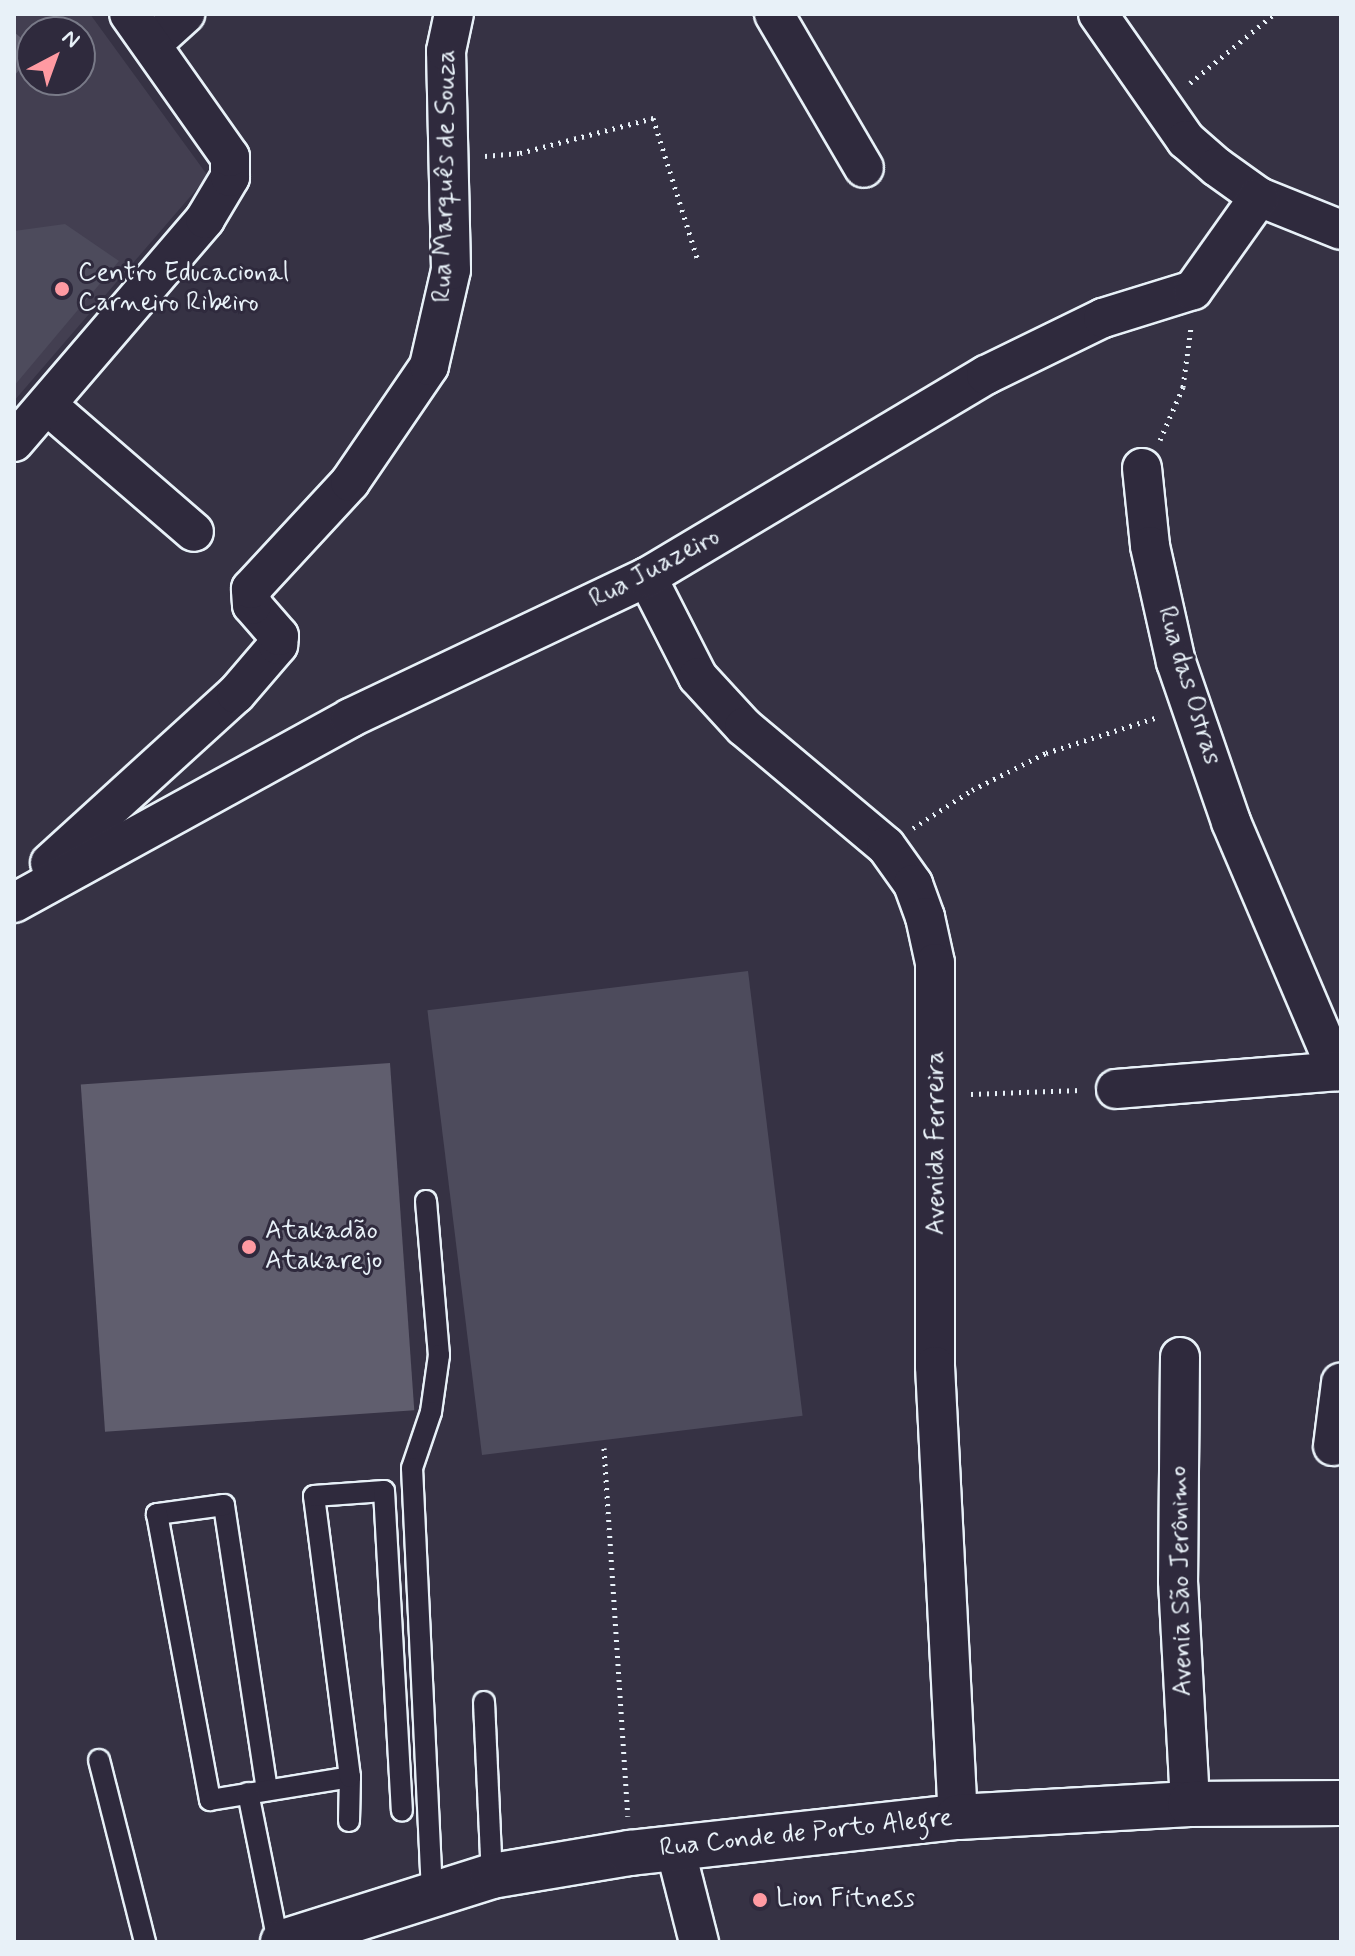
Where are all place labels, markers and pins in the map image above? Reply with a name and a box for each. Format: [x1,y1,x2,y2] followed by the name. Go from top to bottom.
[78,258,289,320] place label: Centro Educacional Carneiro Ribeiro
[53,280,71,298] marker: Centro Educacional Carneiro Ribeiro
[265,1216,382,1278] place label: Atakadão Atakarejo
[240,1238,258,1256] marker: Atakadão Atakarejo
[776,1884,915,1916] place label: Lion Fitness
[751,1891,769,1909] marker: Lion Fitness

